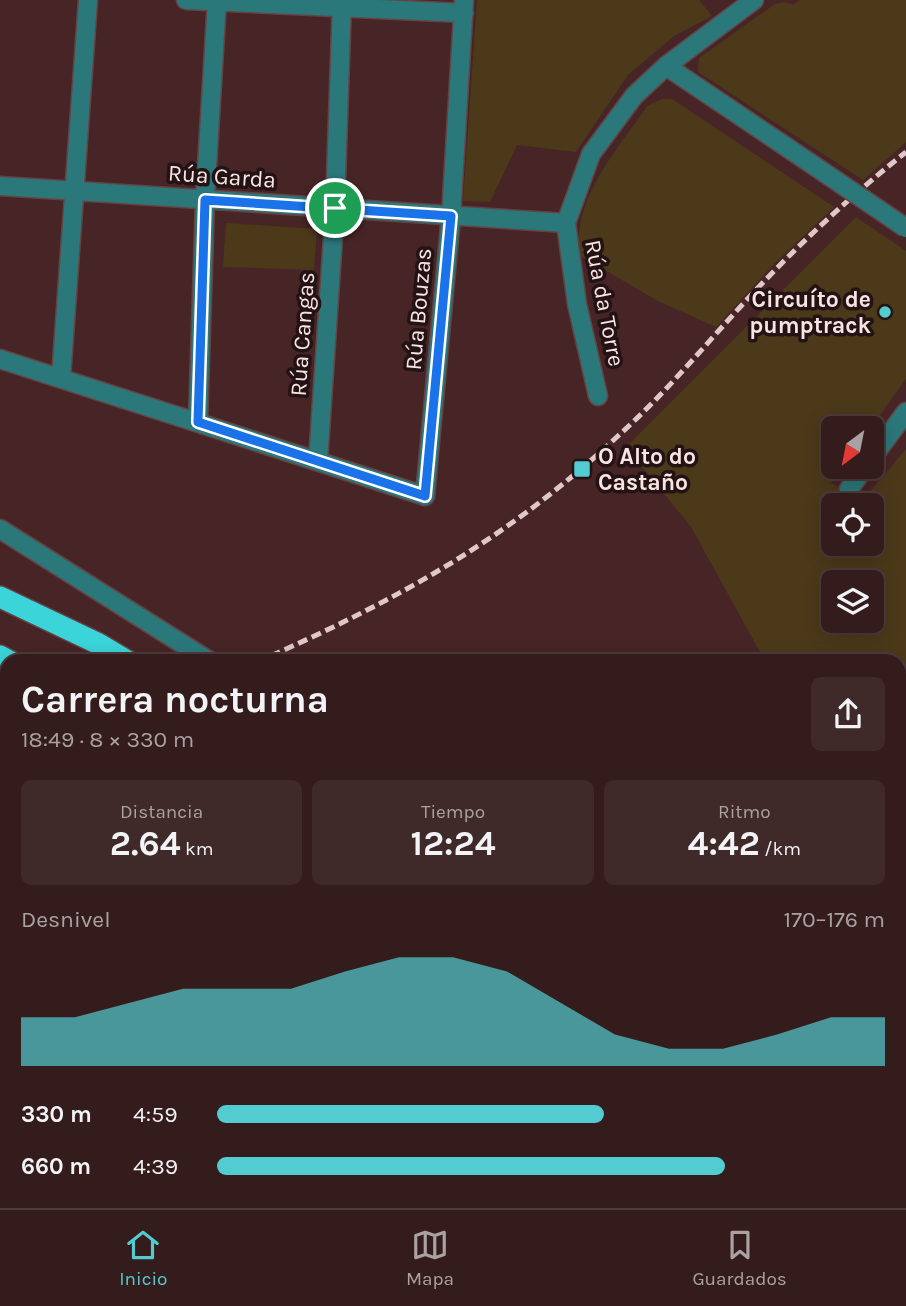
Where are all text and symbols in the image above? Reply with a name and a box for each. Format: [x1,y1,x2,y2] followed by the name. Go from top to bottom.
[167,159,277,194] street label: Rúa Garda
[305,178,365,238] pin
[316,189,354,227] icon: arrive
[579,237,630,369] street label: Rúa da Torre
[400,247,437,371] street label: Rúa Bouzas
[285,271,320,397] street label: Rúa Cangas
[749,286,871,339] place label: Circuíto de pumptrack
[877,304,893,320] marker: Circuíto de pumptrack
[821,416,884,480] north arrow
[821,416,884,633] map controls
[598,443,696,496] place label: O Alto do Castaño
[572,459,592,479] marker: O Alto do Castaño
[821,493,884,556] button: locate
[821,570,884,633] button: layers
[21,677,329,722] text: Carrera nocturna
[811,677,885,751] button: share
[21,726,194,753] text: 18:49 · 8 × 330 m
[120,801,203,823] text: Distancia
[421,801,485,823] text: Tiempo
[718,801,771,823] text: Ritmo
[110,823,181,864] text: 2.64
[410,823,496,864] text: 12:24
[688,823,760,864] text: 4:42
[181,838,214,860] text: km
[760,838,801,860] text: /km
[21,906,111,933] text: Desnivel
[784,906,885,933] text: 170–176 m
[21,1101,92,1128] text: 330 m
[133,1101,177,1128] text: 4:59
[21,1153,91,1180] text: 660 m
[133,1153,178,1180] text: 4:39
[119,1226,168,1290] tab: Inicio
[406,1226,454,1290] tab: Mapa
[692,1226,787,1290] tab: Guardados

